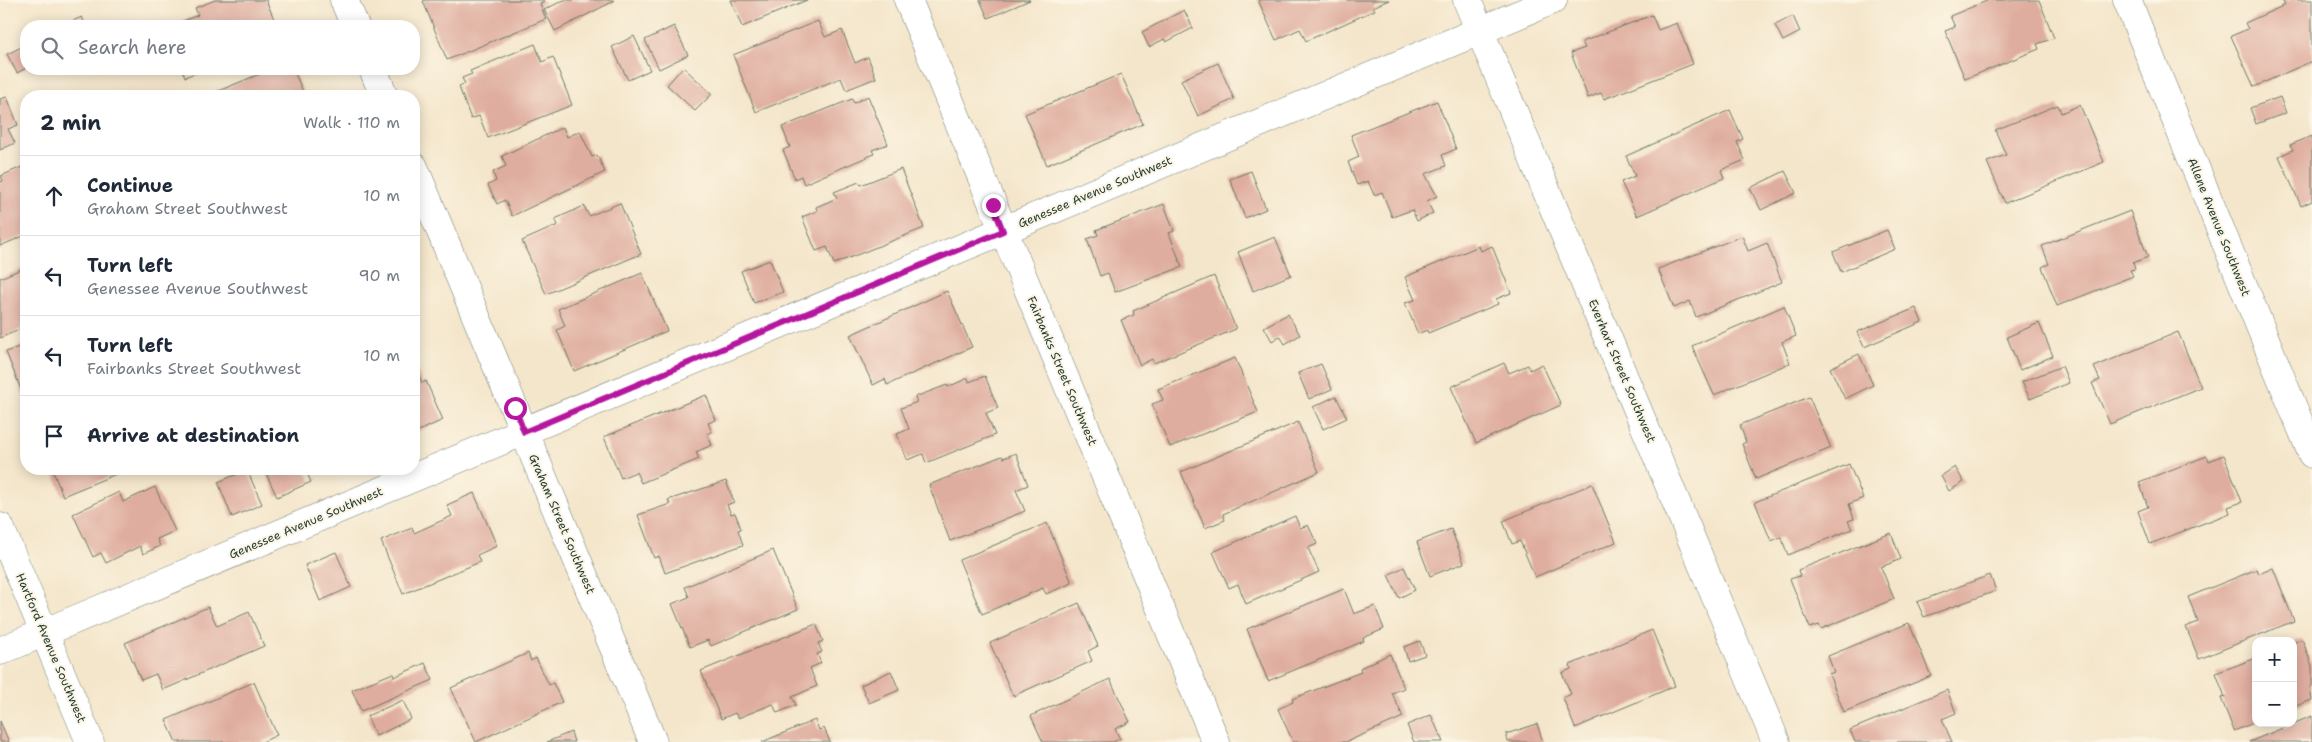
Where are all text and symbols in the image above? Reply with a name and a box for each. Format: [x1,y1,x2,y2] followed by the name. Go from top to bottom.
[20,20,420,75] search box
[38,34,66,62] icon: search
[78,35,187,60] text: Search here
[40,109,101,137] text: 2 min
[303,112,400,133] text: Walk · 110 m
[1016,152,1174,232] street label: Genessee Avenue Southwest
[2184,155,2254,299] street label: Allene Avenue Southwest
[87,173,173,198] text: Continue
[40,182,68,210] icon: ahead
[363,185,400,206] text: 10 m
[982,194,1005,217] route end
[87,198,288,219] text: Graham Street Southwest
[87,253,173,278] text: Turn left
[40,262,68,290] icon: left
[359,265,400,286] text: 90 m
[87,278,308,299] text: Genessee Avenue Southwest
[1023,294,1101,448] street label: Fairbanks Street Southwest
[1584,297,1660,445] street label: Everhart Street Southwest
[87,333,173,358] text: Turn left
[40,342,68,370] icon: left
[363,345,400,366] text: 10 m
[87,358,301,379] text: Fairbanks Street Southwest
[504,397,527,420] route start
[40,422,68,450] icon: arrive
[87,423,299,448] text: Arrive at destination
[525,451,599,597] street label: Graham Street Southwest
[227,483,385,563] street label: Genessee Avenue Southwest
[12,571,90,725] street label: Hartford Avenue Southwest
[2252,637,2297,727] map controls
[2252,637,2297,682] button: +
[2252,682,2297,727] button: −

